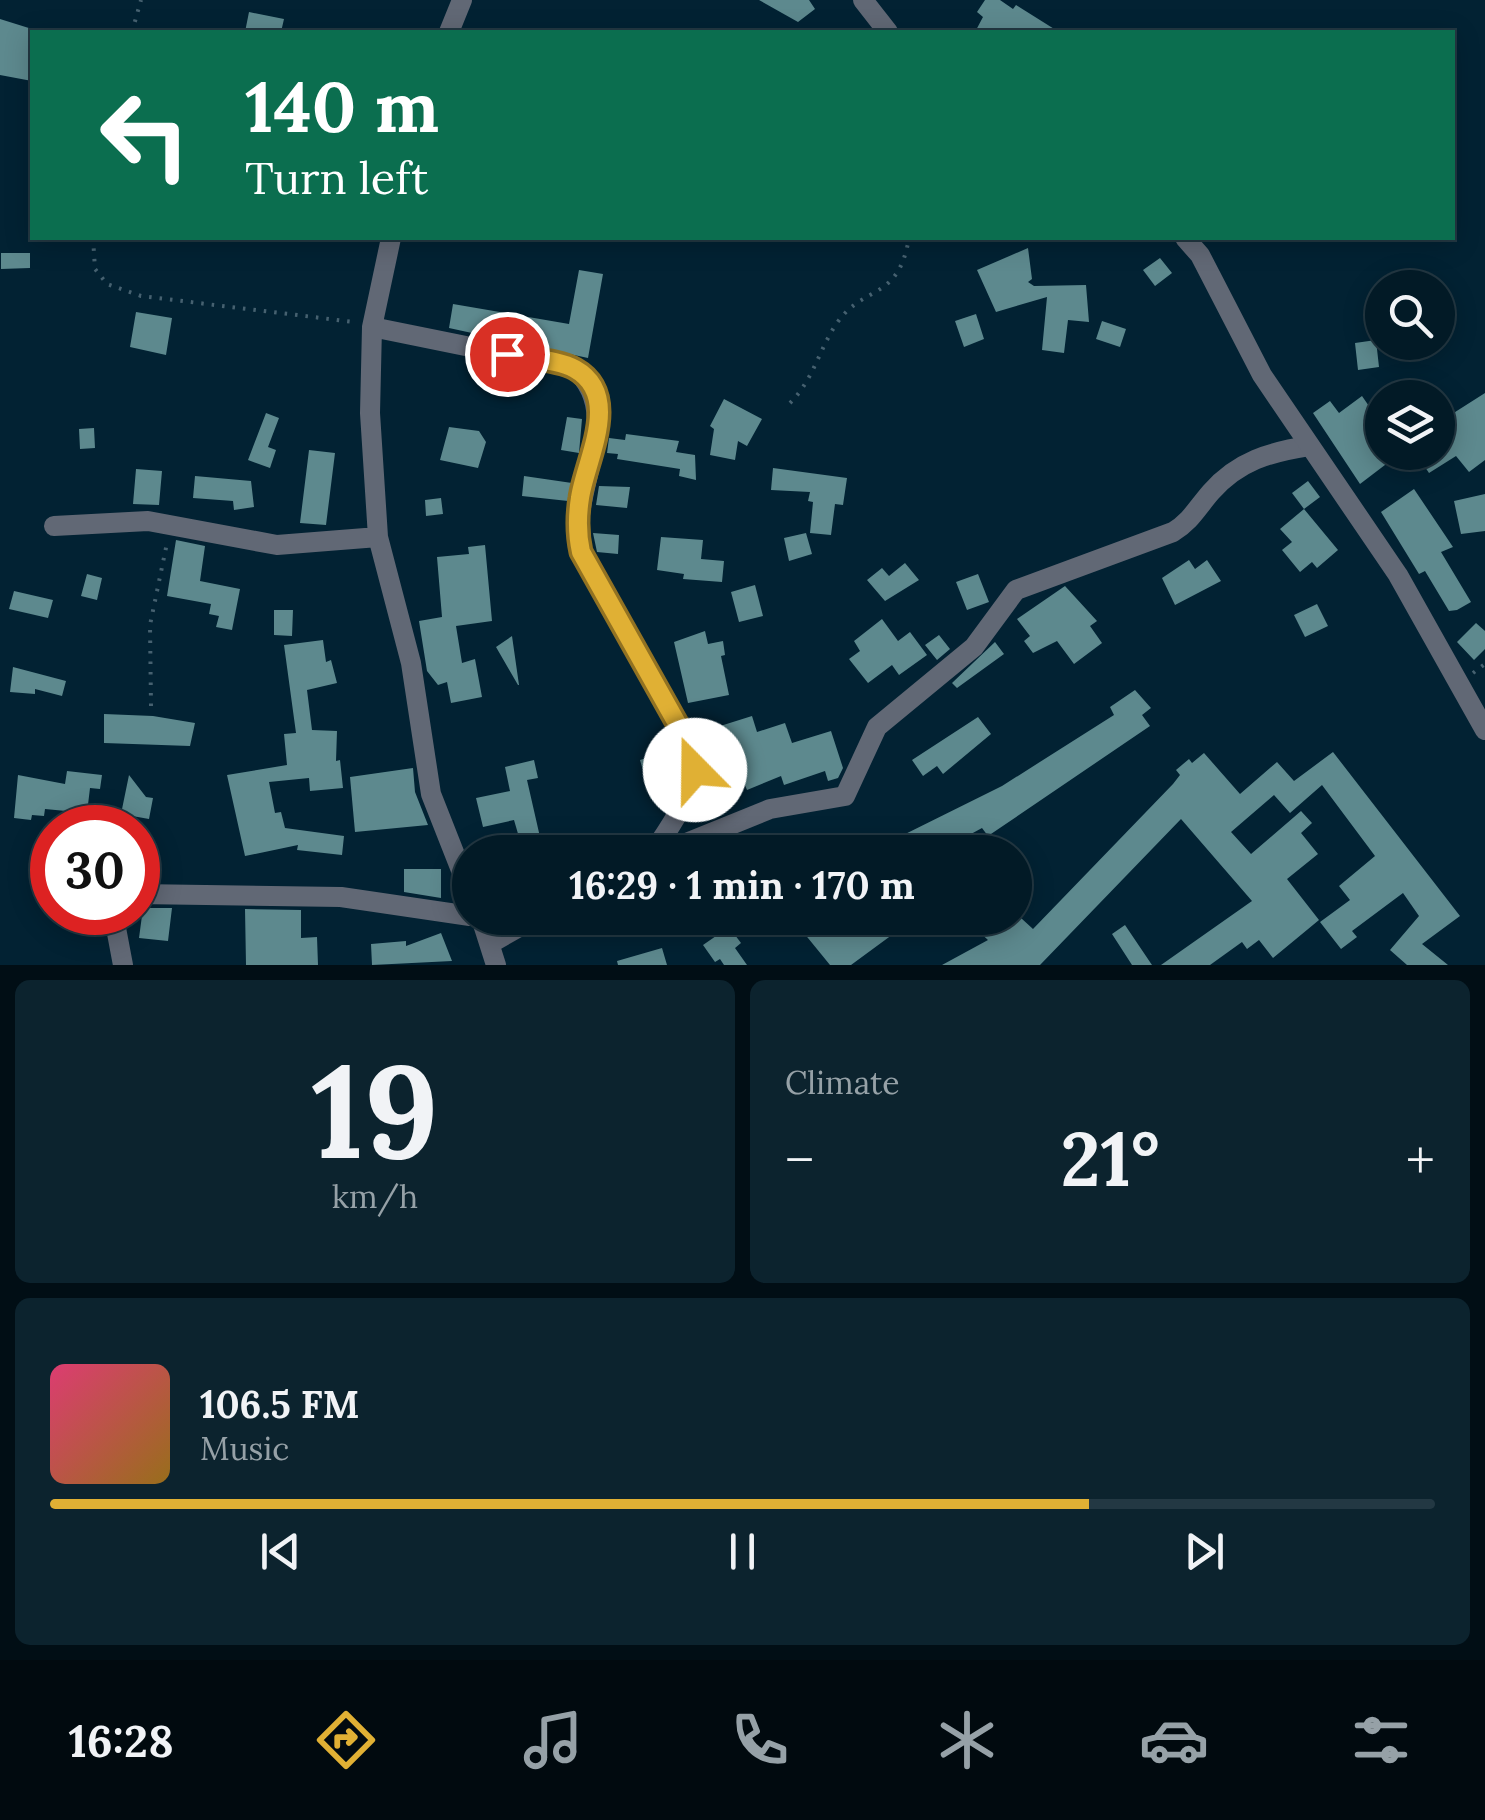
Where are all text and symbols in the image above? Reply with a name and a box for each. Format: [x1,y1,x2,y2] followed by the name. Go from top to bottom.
[245,62,439,151] text: 140 m
[80,70,210,200] icon: left
[245,149,428,206] text: Turn left
[1365,270,1455,470] map controls
[1365,270,1455,360] button: search
[465,312,550,397] pin
[480,327,535,382] icon: arrive
[1365,380,1455,470] button: layers
[643,718,747,822] position arrow
[30,805,160,935] speed limit sign: 30
[569,861,915,909] text: 16:29 · 1 min · 170 m
[311,1027,439,1194] text: 19
[785,1062,900,1103] text: Climate
[1060,1111,1160,1207] text: 21°
[785,1125,814,1195] text: −
[1406,1125,1435,1195] text: +
[332,1176,418,1217] text: km/h
[200,1380,359,1428] text: 106.5 FM
[200,1428,289,1469] text: Music
[253,1524,308,1579] icon: previous
[715,1524,770,1579] icon: pause
[1177,1524,1232,1579] icon: next
[311,1705,381,1775] icon: directions
[518,1705,588,1775] icon: music
[725,1705,795,1775] icon: phone
[932,1705,1002,1775] icon: climate
[1139,1705,1209,1775] icon: car
[1346,1705,1416,1775] icon: filters
[69,1712,174,1769] text: 16:28

